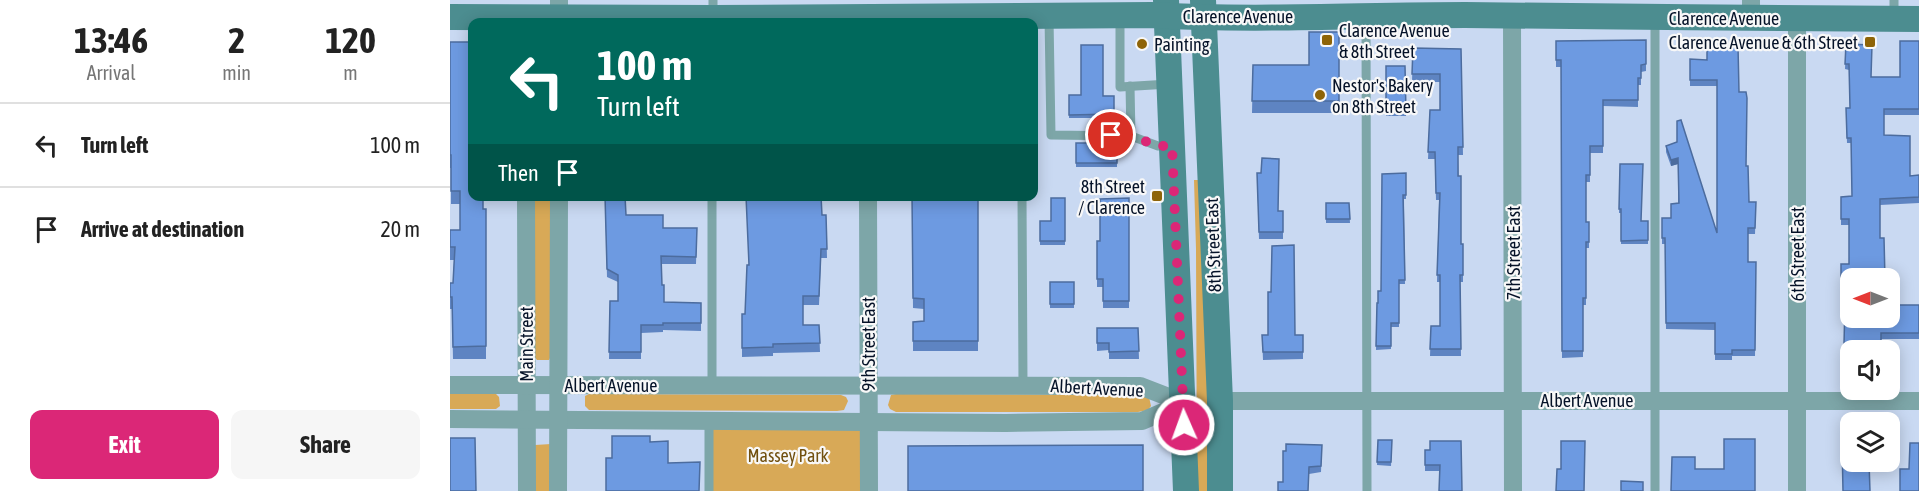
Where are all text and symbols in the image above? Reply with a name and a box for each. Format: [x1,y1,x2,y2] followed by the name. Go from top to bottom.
[1183,6,1293,27] street label: Clarence Avenue
[1669,8,1779,29] street label: Clarence Avenue
[74,19,148,61] text: 13:46
[228,19,245,61] text: 2
[325,19,376,61] text: 120
[1339,20,1450,62] place label: Clarence Avenue & 8th Street
[1669,32,1858,53] place label: Clarence Avenue & 6th Street
[1320,33,1334,47] marker: Clarence Avenue & 8th Street
[1154,34,1210,55] place label: Painting
[1863,35,1877,49] marker: Clarence Avenue & 6th Street
[1135,37,1149,51] marker: Painting
[597,41,692,89] text: 100 m
[498,42,576,120] icon: left
[87,61,136,84] text: Arrival
[222,61,251,84] text: min
[343,61,358,84] text: m
[1332,75,1433,117] place label: Nestor's Bakery on 8th Street
[1313,88,1327,102] marker: Nestor's Bakery on 8th Street
[597,91,680,122] text: Turn left
[1085,109,1136,160] pin
[1094,118,1127,151] icon: arrive
[30,129,63,162] icon: left
[81,132,148,158] text: Turn left
[370,132,420,158] text: 100 m
[551,156,584,189] icon: arrive
[498,160,539,186] text: Then
[1078,176,1145,218] place label: 8th Street / Clarence
[1150,189,1164,203] marker: 8th Street / Clarence
[1201,197,1225,293] street label: 8th Street East
[1503,206,1524,300] street label: 7th Street East
[1787,207,1808,301] street label: 6th Street East
[30,213,63,246] icon: arrive
[81,216,244,242] text: Arrive at destination
[380,216,420,242] text: 20 m
[1840,268,1900,328] north arrow
[1840,268,1900,472] map controls
[858,297,879,391] street label: 9th Street East
[516,306,537,382] street label: Main Street
[1840,340,1900,400] button: sound
[565,375,657,396] street label: Albert Avenue
[1050,375,1144,401] street label: Albert Avenue
[1541,390,1633,411] street label: Albert Avenue
[1152,393,1216,457] position arrow
[30,410,219,479] button: Exit
[231,410,420,479] button: Share
[1840,412,1900,472] button: layers
[747,445,829,466] park label: Massey Park

